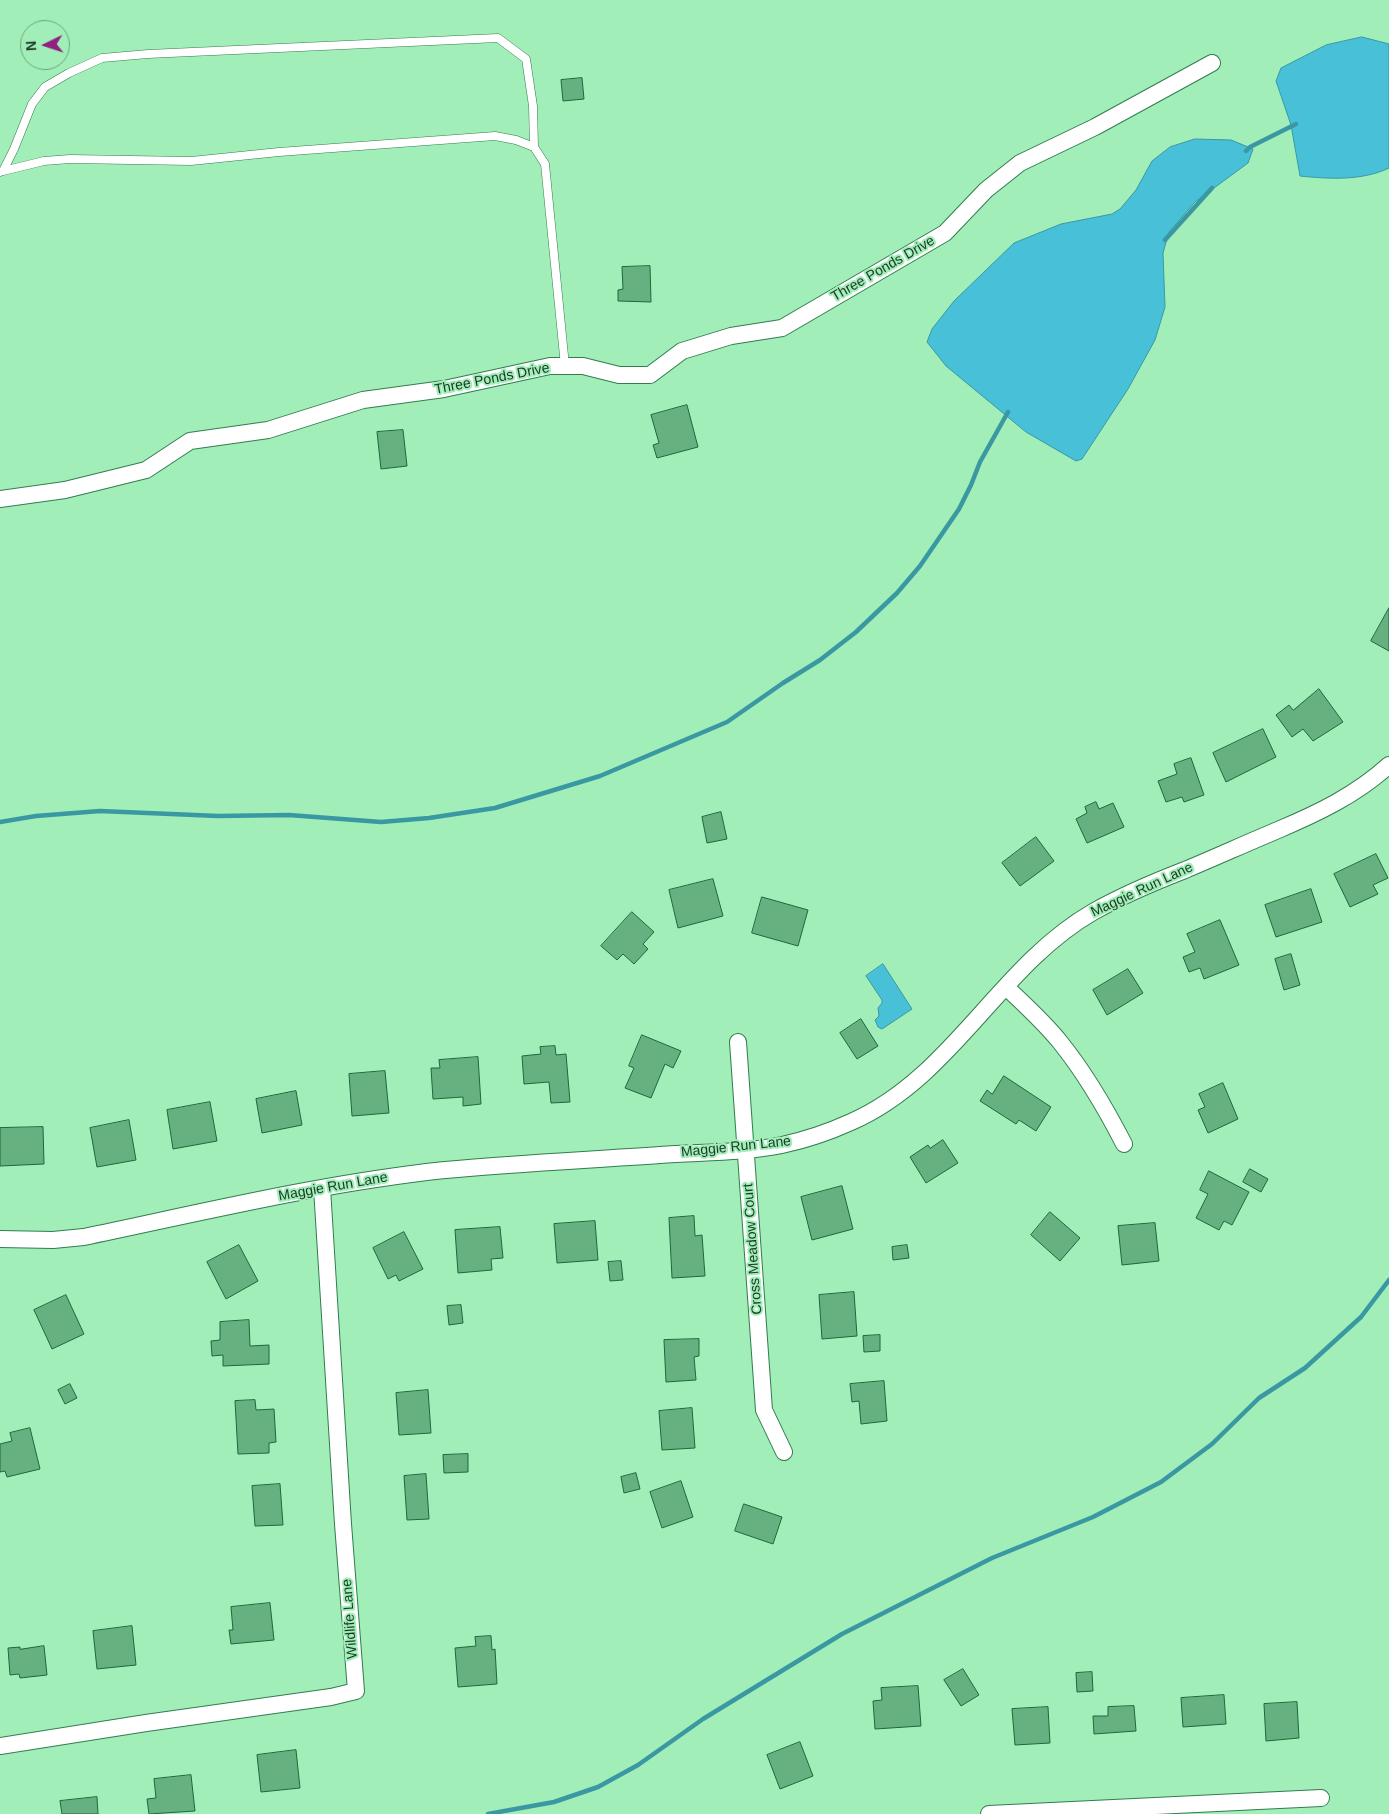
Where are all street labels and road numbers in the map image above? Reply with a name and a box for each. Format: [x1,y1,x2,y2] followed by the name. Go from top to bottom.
[828,233,938,305] street label: Three Ponds Drive
[433,360,551,398] street label: Three Ponds Drive
[1088,859,1196,921] street label: Maggie Run Lane
[680,1133,792,1161] street label: Maggie Run Lane
[277,1169,389,1205] street label: Maggie Run Lane
[740,1183,766,1315] street label: Cross Meadow Court
[339,1578,361,1660] street label: Wildlife Lane

